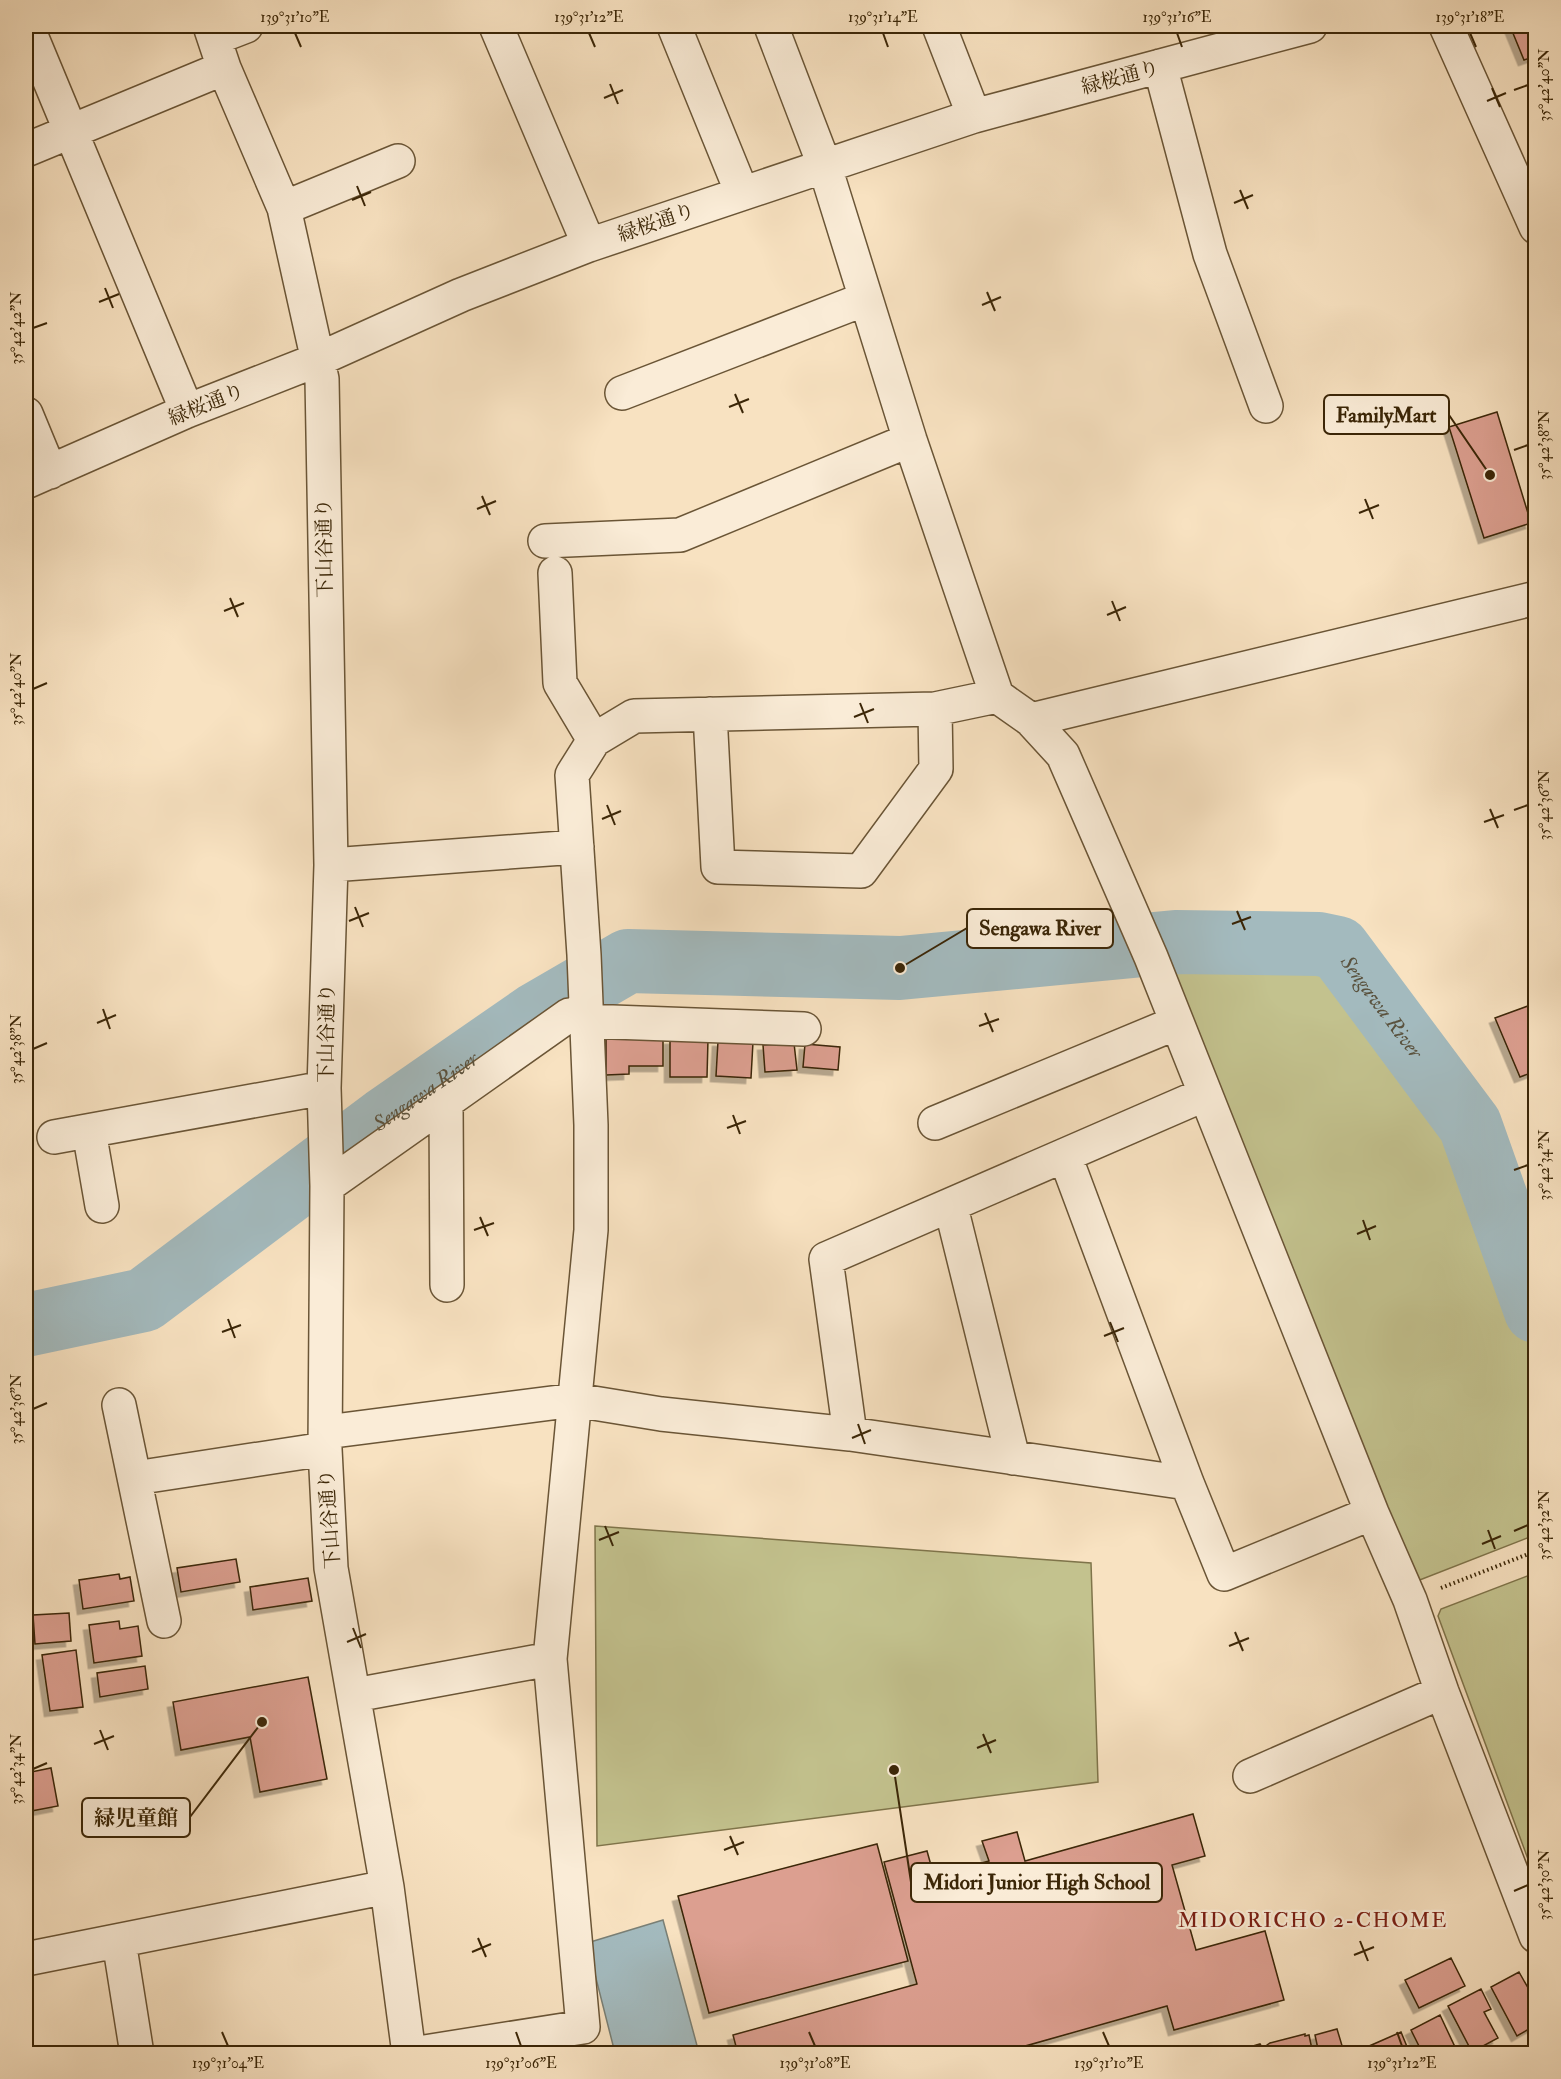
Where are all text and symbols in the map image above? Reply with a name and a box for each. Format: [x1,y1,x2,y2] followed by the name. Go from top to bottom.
[260,8,330,27] text: 139°31'10"E
[554,8,624,27] text: 139°31'12"E
[848,8,918,27] text: 139°31'14"E
[1142,8,1212,27] text: 139°31'16"E
[1436,8,1505,27] text: 139°31'18"E
[1535,48,1554,121] text: 35°42'40"N
[1078,55,1162,100] street label: 緑桜通り
[614,198,698,247] street label: 緑桜通り
[7,291,26,364] text: 35°42'42"N
[164,378,248,431] street label: 緑桜通り
[1324,395,1449,434] callout: FamilyMart
[1336,402,1437,429] text: FamilyMart
[1535,409,1554,480] text: 35°42'38"N
[311,498,338,598] street label: 下山谷通り
[7,652,26,725] text: 35°42'40"N
[1535,769,1554,840] text: 35°42'36"N
[967,909,1113,948] callout: Sengawa River
[979,915,1102,942] text: Sengawa River
[1333,949,1429,1065] water label: Sengawa River
[313,983,340,1083] street label: 下山谷通り
[7,1013,26,1084] text: 35°42'38"N
[367,1045,484,1138] water label: Sengawa River
[1535,1129,1554,1200] text: 35°42'34"N
[7,1373,26,1444] text: 35°42'36"N
[314,1468,345,1570] street label: 下山谷通り
[1535,1489,1554,1560] text: 35°42'32"N
[7,1733,26,1804] text: 35°42'34"N
[82,1798,190,1837] callout: 緑児童館
[94,1805,178,1832] text: 緑児童館
[1535,1849,1554,1920] text: 35°42'30"N
[911,1863,1162,1902] callout: Midori Junior High School
[923,1869,1151,1896] text: Midori Junior High School
[1178,1907,1448,1934] district label: MIDORICHO 2-CHOME
[192,2054,264,2073] text: 139°31'04"E
[485,2054,557,2073] text: 139°31'06"E
[779,2054,851,2073] text: 139°31'08"E
[1074,2054,1144,2073] text: 139°31'10"E
[1367,2054,1437,2073] text: 139°31'12"E

